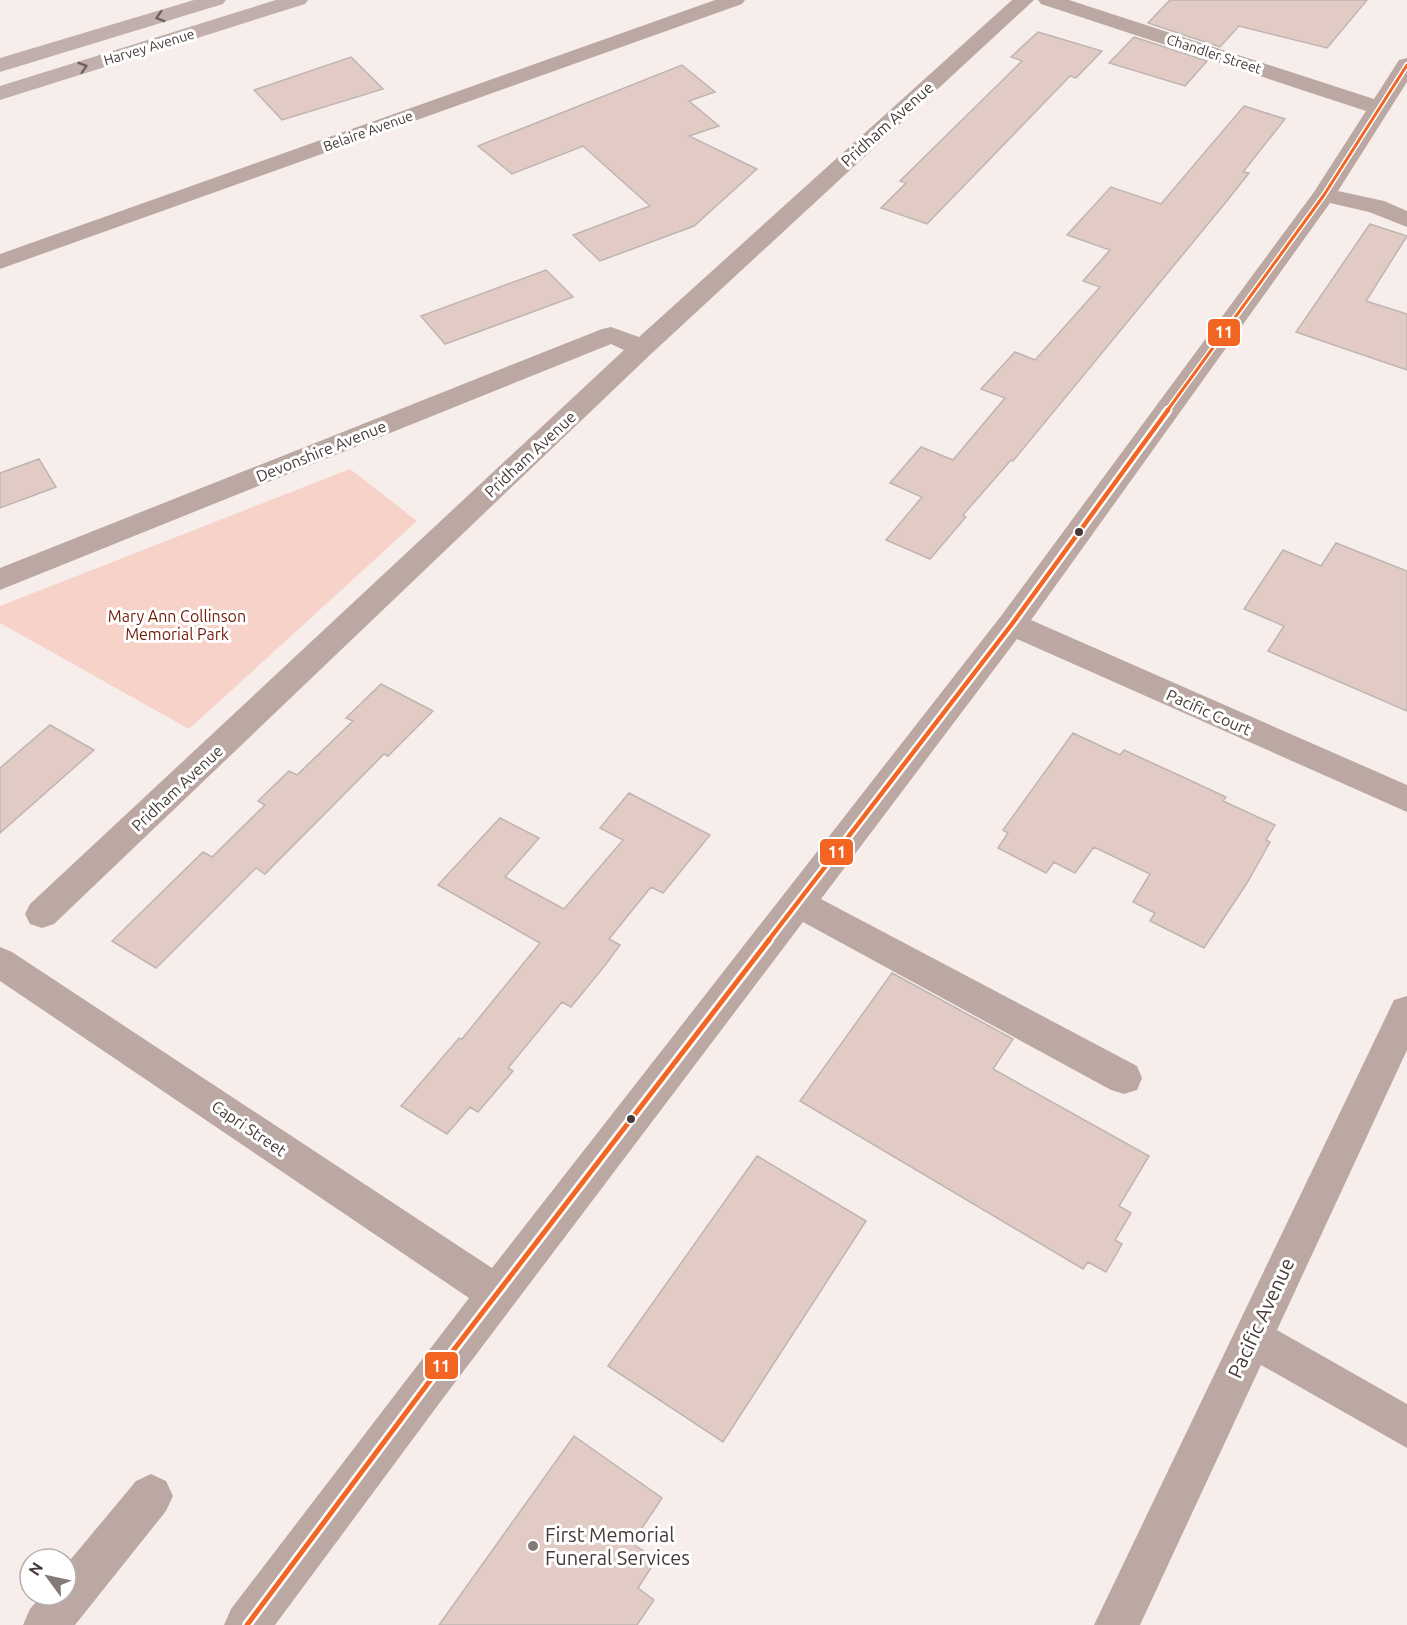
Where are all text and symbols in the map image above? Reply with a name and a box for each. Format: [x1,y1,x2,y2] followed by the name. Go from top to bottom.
[156,10,166,22] one-way arrow
[102,26,196,68] street label: Harvey Avenue
[1164,31,1264,77] street label: Chandler Street
[77,62,88,74] one-way arrow
[837,78,937,170] street label: Pridham Avenue
[321,107,415,155] street label: Belaire Avenue
[1207,318,1241,347] line badge: 11
[1215,323,1233,341] text: 11
[481,407,579,501] street label: Pridham Avenue
[253,417,389,485] street label: Devonshire Avenue
[1073,526,1085,538] unlabelled marker
[108,607,246,643] park label: Mary Ann Collinson Memorial Park
[1164,685,1255,739] street label: Pacific Court
[128,741,226,835] street label: Pridham Avenue
[819,838,854,866] line badge: 11
[828,843,846,861] text: 11
[208,1097,290,1160] street label: Capri Street
[625,1113,637,1125] unlabelled marker
[1223,1254,1298,1382] street label: Pacific Avenue
[424,1351,459,1380] line badge: 11
[432,1357,450,1375] text: 11
[545,1523,690,1569] place label: First Memorial Funeral Services
[526,1539,540,1553] marker: First Memorial Funeral Services
[18,1547,78,1607] north arrow
[25,1559,46,1579] text: N

